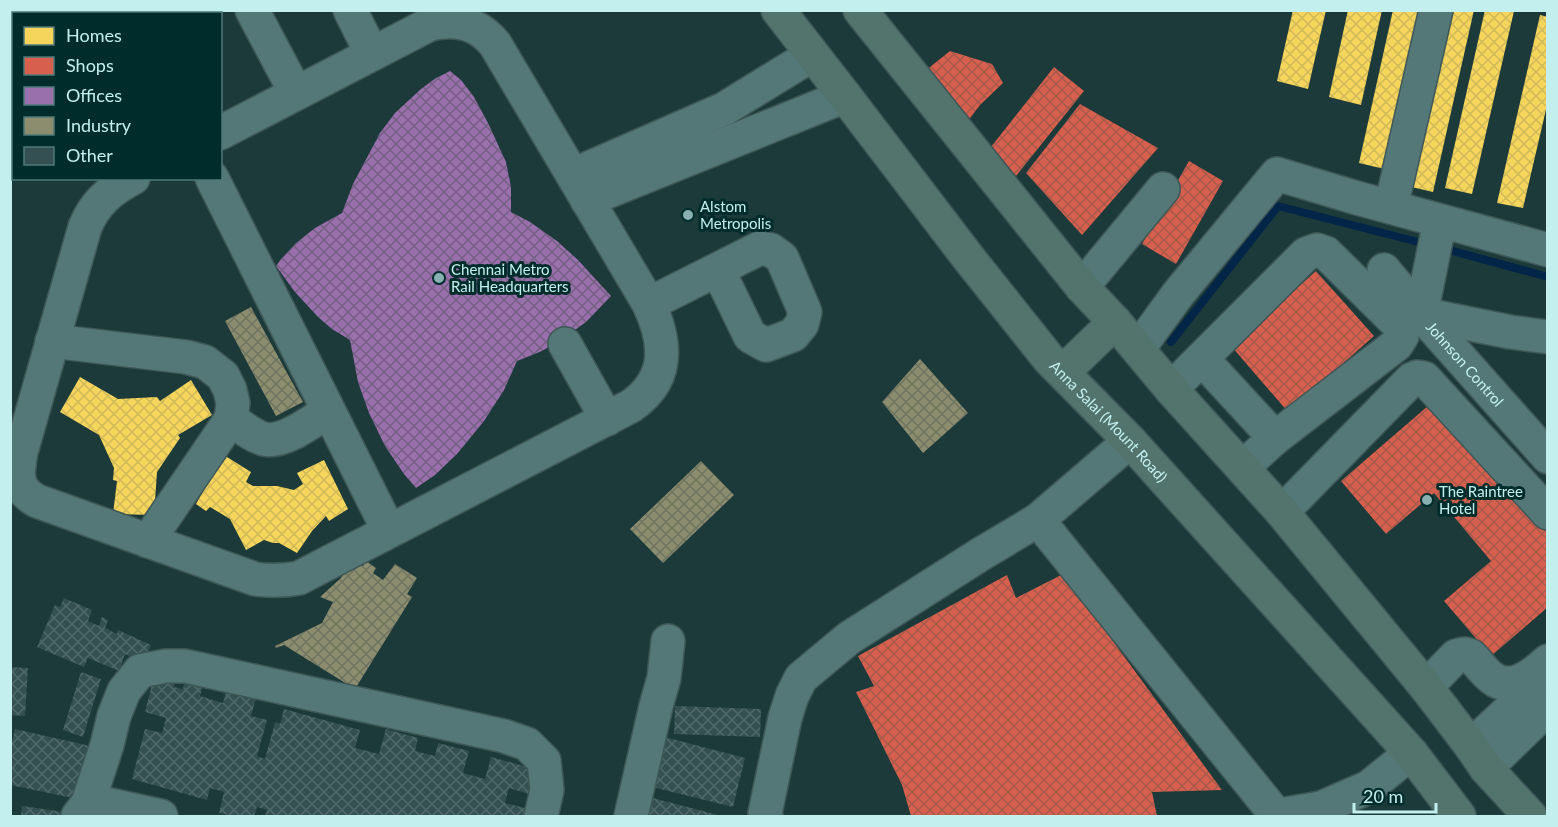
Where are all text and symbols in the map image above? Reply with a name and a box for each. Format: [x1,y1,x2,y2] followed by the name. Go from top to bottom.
[12,12,222,180] legend
[66,24,122,46] text: Homes
[66,54,114,76] text: Shops
[66,84,122,106] text: Offices
[66,114,132,136] text: Industry
[66,144,113,166] text: Other
[700,197,771,232] place label: Alstom Metropolis
[681,208,695,222] marker: Alstom Metropolis
[451,260,569,295] place label: Chennai Metro Rail Headquarters
[432,271,446,285] marker: Chennai Metro Rail Headquarters
[1423,317,1508,410] street label: Johnson Control
[1046,356,1171,485] street label: Anna Salai (Mount Road)
[1439,482,1523,517] place label: The Raintree Hotel
[1420,493,1434,507] marker: The Raintree Hotel
[1354,776,1436,814] scale bar
[1363,785,1403,807] text: 20 m

